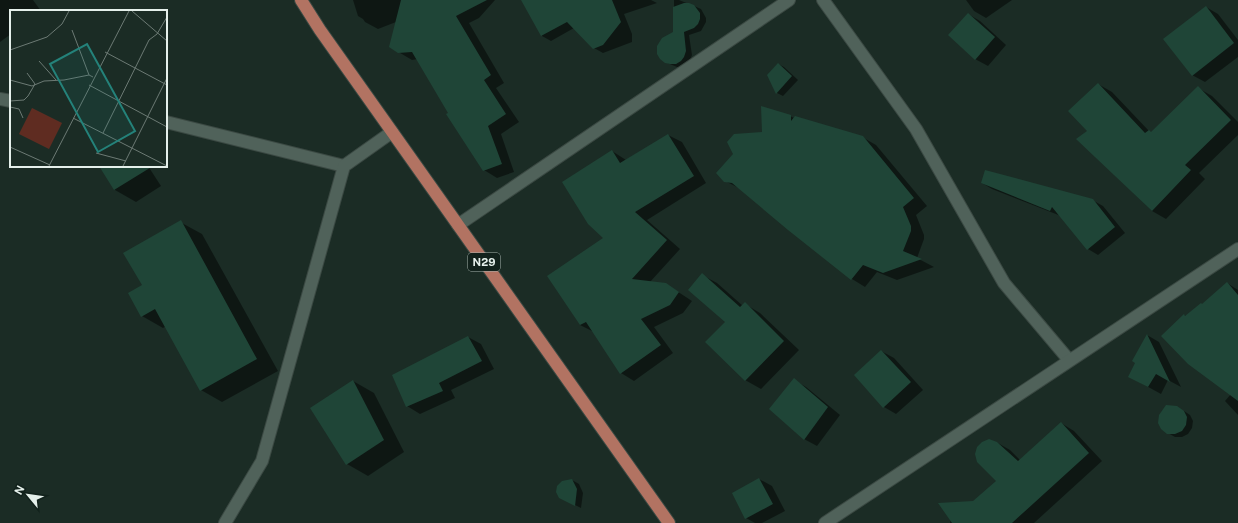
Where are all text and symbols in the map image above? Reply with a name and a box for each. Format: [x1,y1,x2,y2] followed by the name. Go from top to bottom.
[10,10,167,167] inset map
[468,253,500,271] road number: N29
[8,475,48,515] north arrow
[12,483,27,497] text: N

